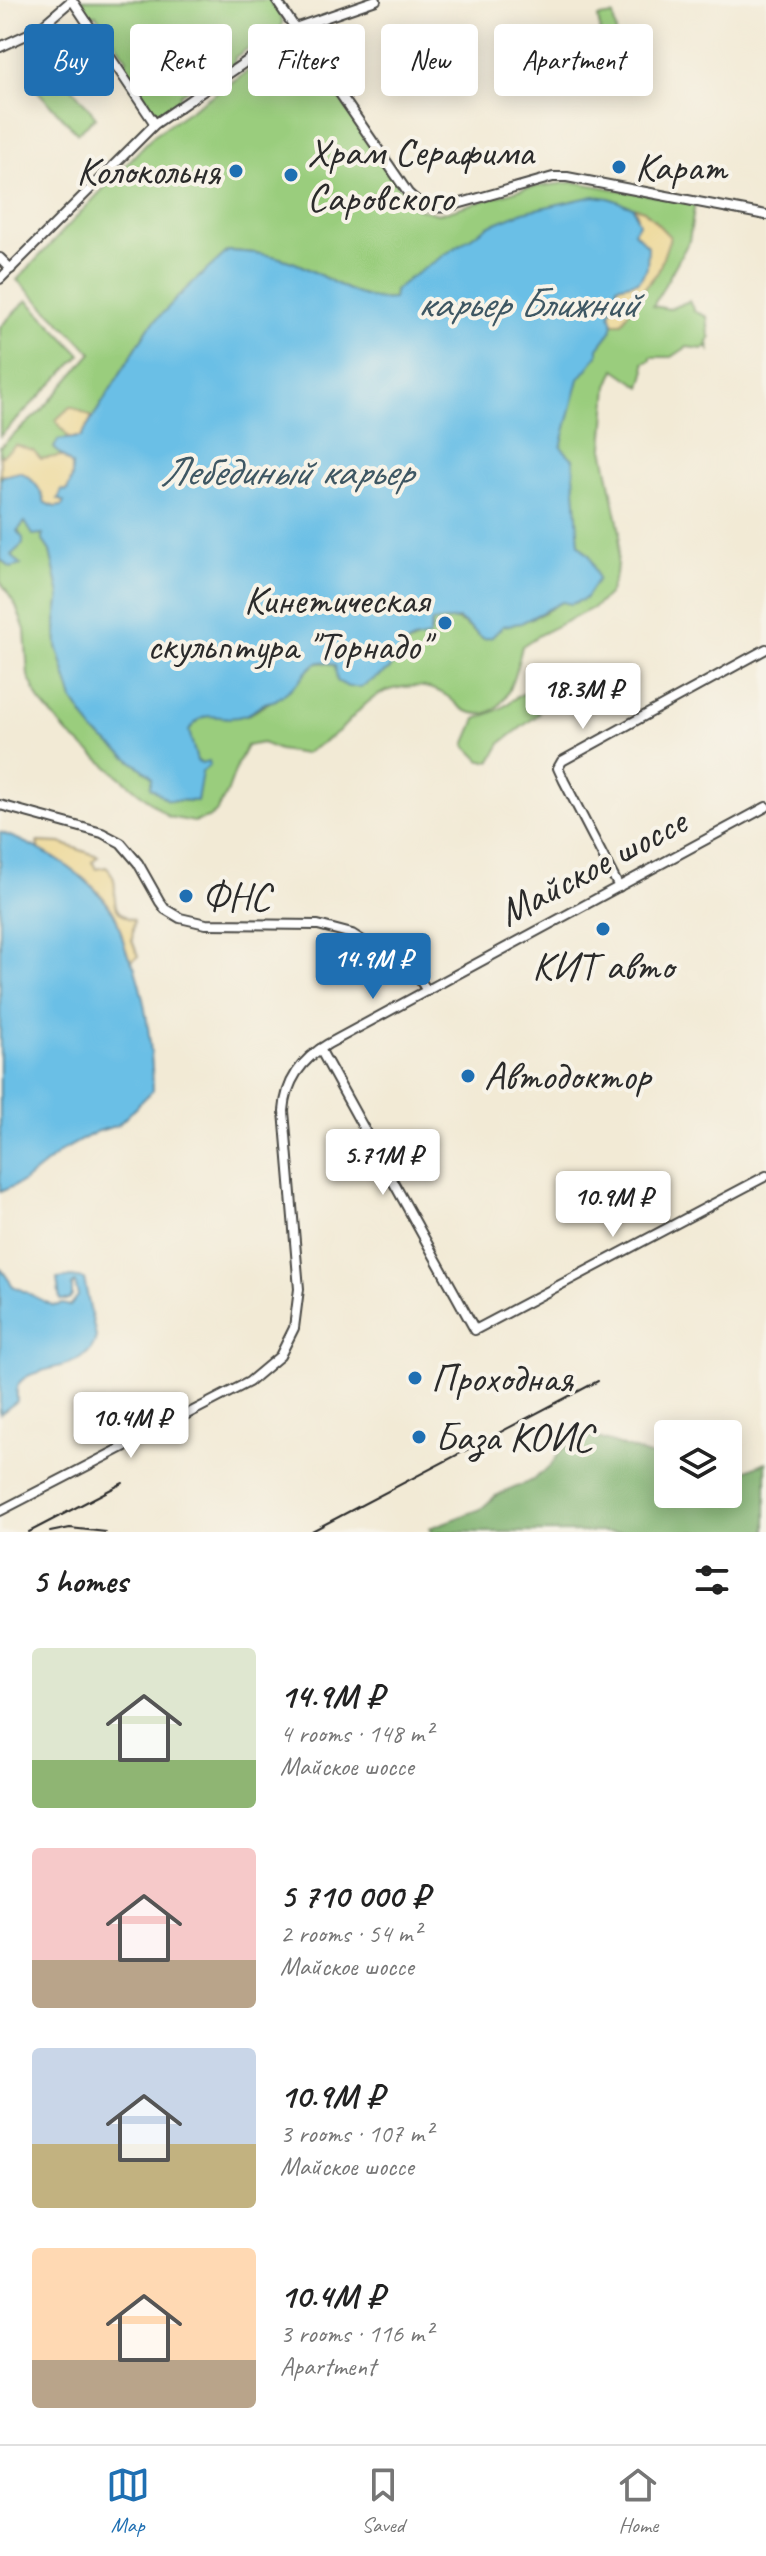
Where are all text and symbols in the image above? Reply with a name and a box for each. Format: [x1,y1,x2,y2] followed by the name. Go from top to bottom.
[24,24,114,96] chip: Buy
[130,24,232,96] chip: Rent
[248,24,365,96] chip: Filters
[381,24,478,96] chip: New
[494,24,653,96] chip: Apartment
[307,127,537,223] place label: Храм Серафима Саровского
[635,142,729,192] place label: Карат
[76,146,221,196] place label: Колокольня
[610,158,628,176] marker: Карат
[227,162,245,180] marker: Колокольня
[282,166,300,184] marker: Храм Серафима Саровского
[417,277,645,330] water label: карьер Ближний
[160,445,417,498] water label: Лебединый карьер
[147,575,437,671] place label: Кинетическая скульптура "Торнадо"
[436,614,454,632] marker: Кинетическая скульптура "Торнадо"
[509,663,657,731] pin: 18.3M ₽
[544,672,622,705] text: 18.3M ₽
[489,795,697,937] street label: Майское шоссе
[202,871,275,921] place label: ФНС
[177,887,195,905] marker: ФНС
[594,920,612,938] marker: КИТ авто
[299,933,447,1001] pin: 14.9M ₽
[532,941,678,991] place label: КИТ авто
[334,942,412,975] text: 14.9M ₽
[484,1051,653,1101] place label: Автодоктор
[459,1067,477,1085] marker: Автодоктор
[309,1129,457,1197] pin: 5.71M ₽
[344,1138,422,1171] text: 5.71M ₽
[539,1171,687,1239] pin: 10.9M ₽
[574,1180,652,1213] text: 10.9M ₽
[431,1353,574,1403] place label: Проходная
[406,1369,424,1387] marker: Проходная
[57,1392,205,1460] pin: 10.4M ₽
[92,1401,170,1434] text: 10.4M ₽
[435,1412,597,1462] place label: База КОИС
[654,1420,742,1508] map controls
[654,1420,742,1508] button: layers
[410,1428,428,1446] marker: База КОИС
[690,1558,734,1602] icon: filters
[32,1559,127,1602] text: 5 homes
[280,1674,383,1717] text: 14.9M ₽
[96,1680,192,1776] icon: home
[280,1717,432,1750] text: 4 rooms · 148 m²
[280,1750,414,1783] text: Майское шоссе
[280,1874,429,1917] text: 5 710 000 ₽
[96,1880,192,1976] icon: home
[280,1917,421,1950] text: 2 rooms · 54 m²
[280,1950,414,1983] text: Майское шоссе
[280,2074,383,2117] text: 10.9M ₽
[96,2080,192,2176] icon: home
[280,2117,432,2150] text: 3 rooms · 107 m²
[280,2150,414,2183] text: Майское шоссе
[280,2274,383,2317] text: 10.4M ₽
[96,2280,192,2376] icon: home
[280,2317,432,2350] text: 3 rooms · 116 m²
[280,2350,376,2383] text: Apartment
[106,2463,150,2539] tab: Map
[361,2463,405,2539] tab: Saved
[616,2463,660,2539] tab: Home

